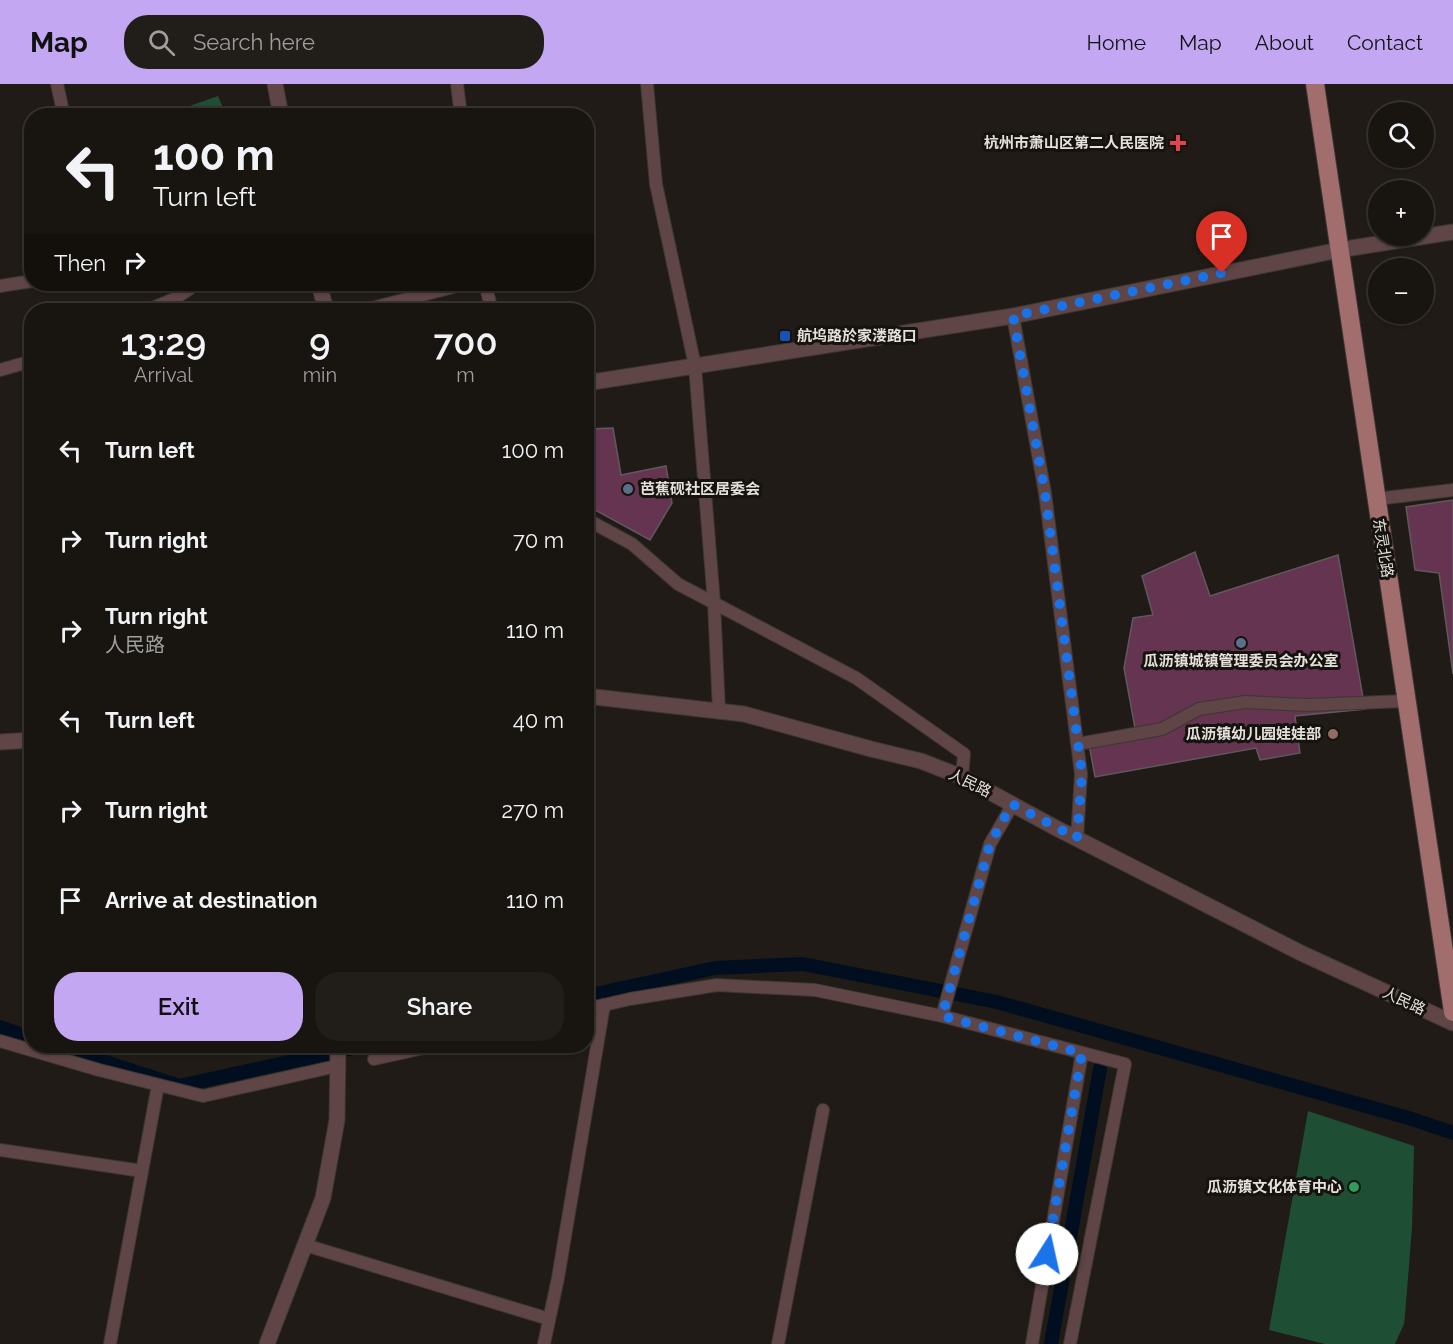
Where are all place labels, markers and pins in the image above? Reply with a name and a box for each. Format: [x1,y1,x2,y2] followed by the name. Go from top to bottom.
[984,134,1164,152] place label: 杭州市萧山区第二人民医院
[1169,134,1187,152] marker: 杭州市萧山区第二人民医院
[1196,211,1247,273] pin
[797,327,917,345] place label: 航坞路於家溇路口
[778,329,792,343] marker: 航坞路於家溇路口
[640,480,760,498] place label: 芭蕉砚社区居委会
[621,482,635,496] marker: 芭蕉砚社区居委会
[1234,636,1248,650] marker: 瓜沥镇城镇管理委员会办公室
[1143,652,1339,670] place label: 瓜沥镇城镇管理委员会办公室
[1186,725,1321,743] place label: 瓜沥镇幼儿园娃娃部
[1326,727,1340,741] marker: 瓜沥镇幼儿园娃娃部
[1207,1178,1342,1196] place label: 瓜沥镇文化体育中心
[1347,1180,1361,1194] marker: 瓜沥镇文化体育中心

